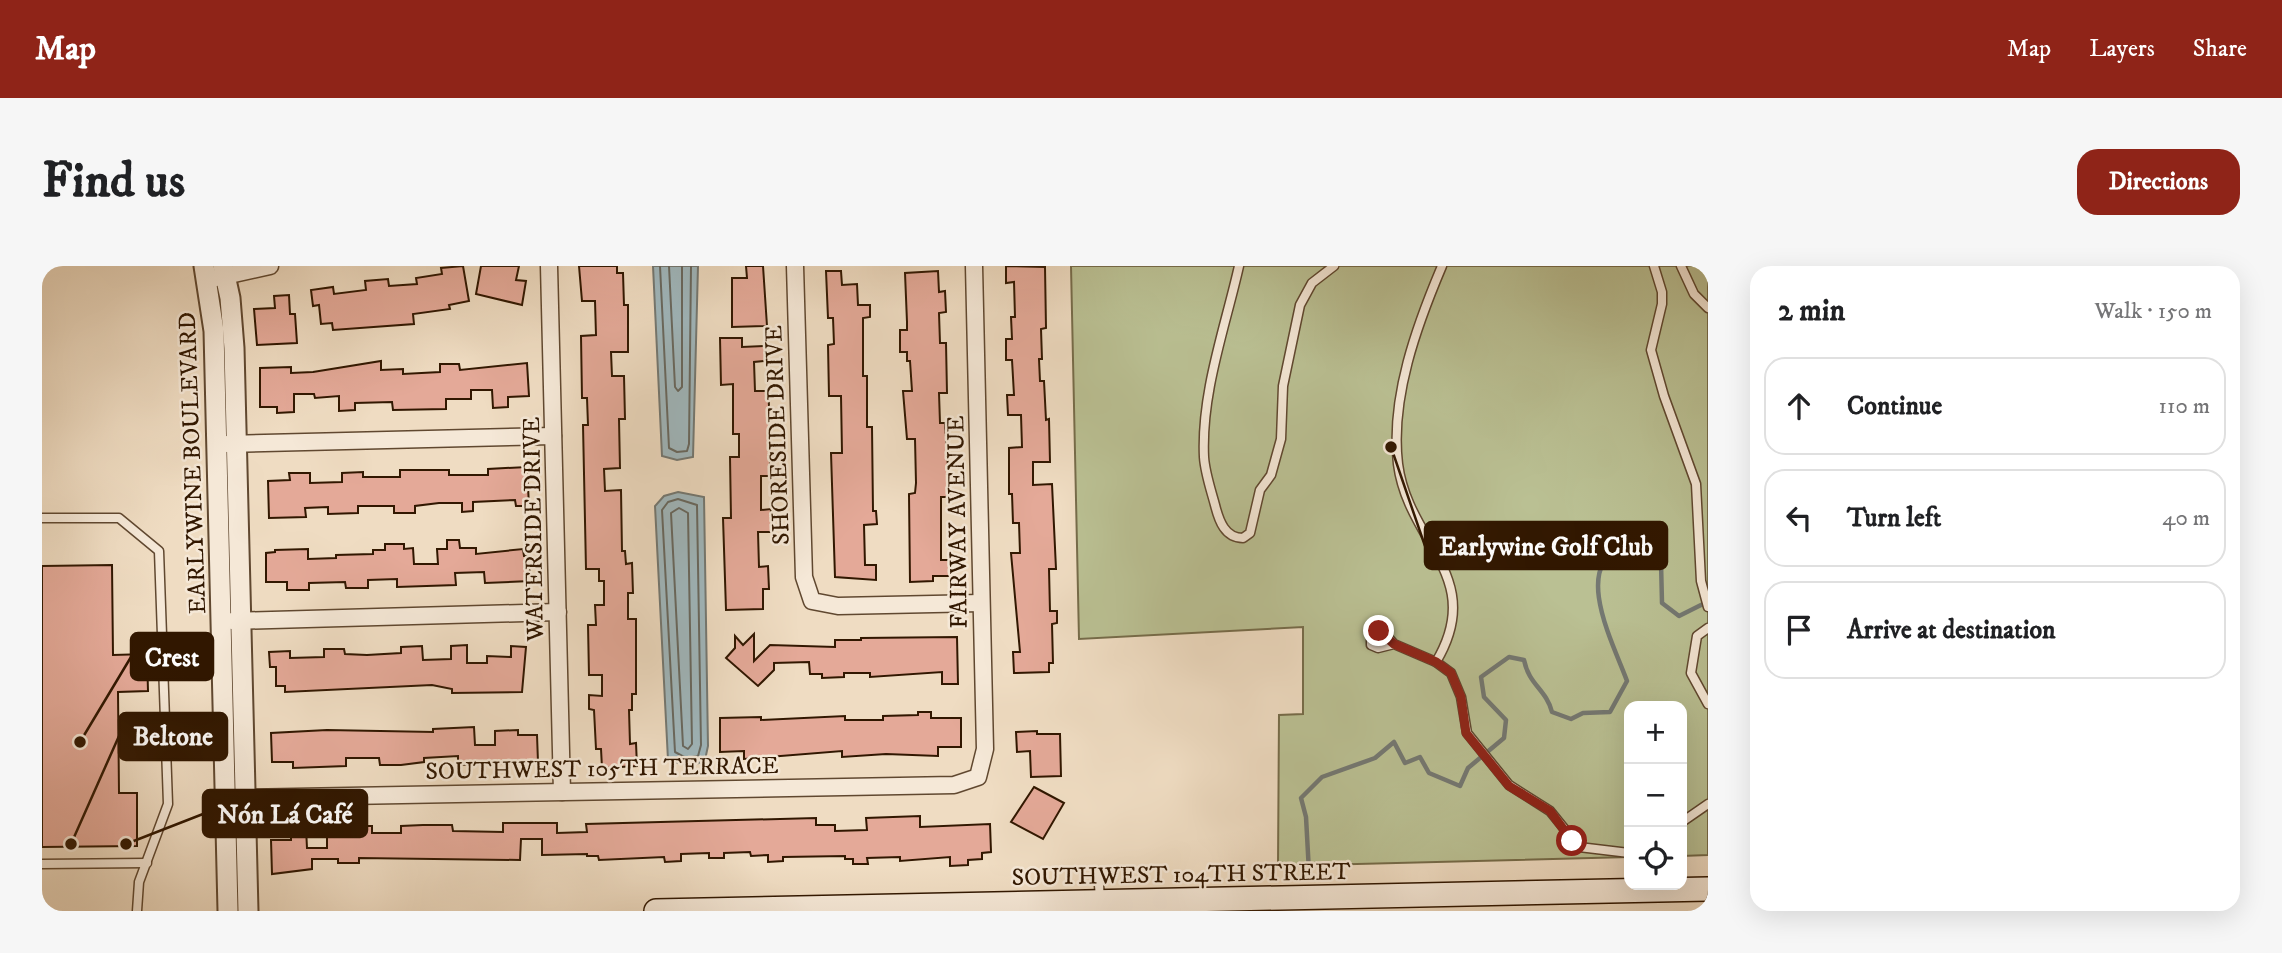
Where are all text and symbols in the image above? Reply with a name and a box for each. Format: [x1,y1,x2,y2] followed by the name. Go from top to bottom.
[35,29,96,70] text: Map
[2007,34,2051,64] text: Map
[2089,34,2155,64] text: Layers
[2193,34,2247,64] text: Share
[2077,149,2240,215] button: Directions
[42,151,185,213] text: Find us
[1778,293,1845,330] text: 2 min
[2095,297,2212,326] text: Walk · 150 m
[173,311,213,615] street label: EARLYWINE BOULEVARD
[759,324,797,545] street label: SHORESIDE DRIVE
[1780,387,1818,425] icon: ahead
[1847,390,1942,423] text: Continue
[2159,392,2210,421] text: 110 m
[941,415,975,629] street label: FAIRWAY AVENUE
[517,416,551,643] street label: WATERSIDE DRIVE
[1780,499,1818,537] icon: left
[1847,502,1941,535] text: Turn left
[2162,504,2210,533] text: 40 m
[1425,522,1667,569] callout: Earlywine Golf Club
[1439,531,1653,564] text: Earlywine Golf Club
[1780,611,1818,649] icon: arrive
[1847,614,2056,647] text: Arrive at destination
[1363,615,1394,646] route end
[131,633,213,680] callout: Crest
[145,642,200,675] text: Crest
[1624,701,1687,890] map controls
[1624,701,1687,764] button: +
[119,713,227,760] callout: Beltone
[133,721,213,754] text: Beltone
[425,751,779,787] street label: SOUTHWEST 105TH TERRACE
[1624,764,1687,827] button: −
[203,790,367,837] callout: Nón Lá Café
[217,799,354,832] text: Nón Lá Café
[1556,825,1587,856] route start
[1624,827,1687,890] button: locate
[1011,857,1351,893] street label: SOUTHWEST 104TH STREET

